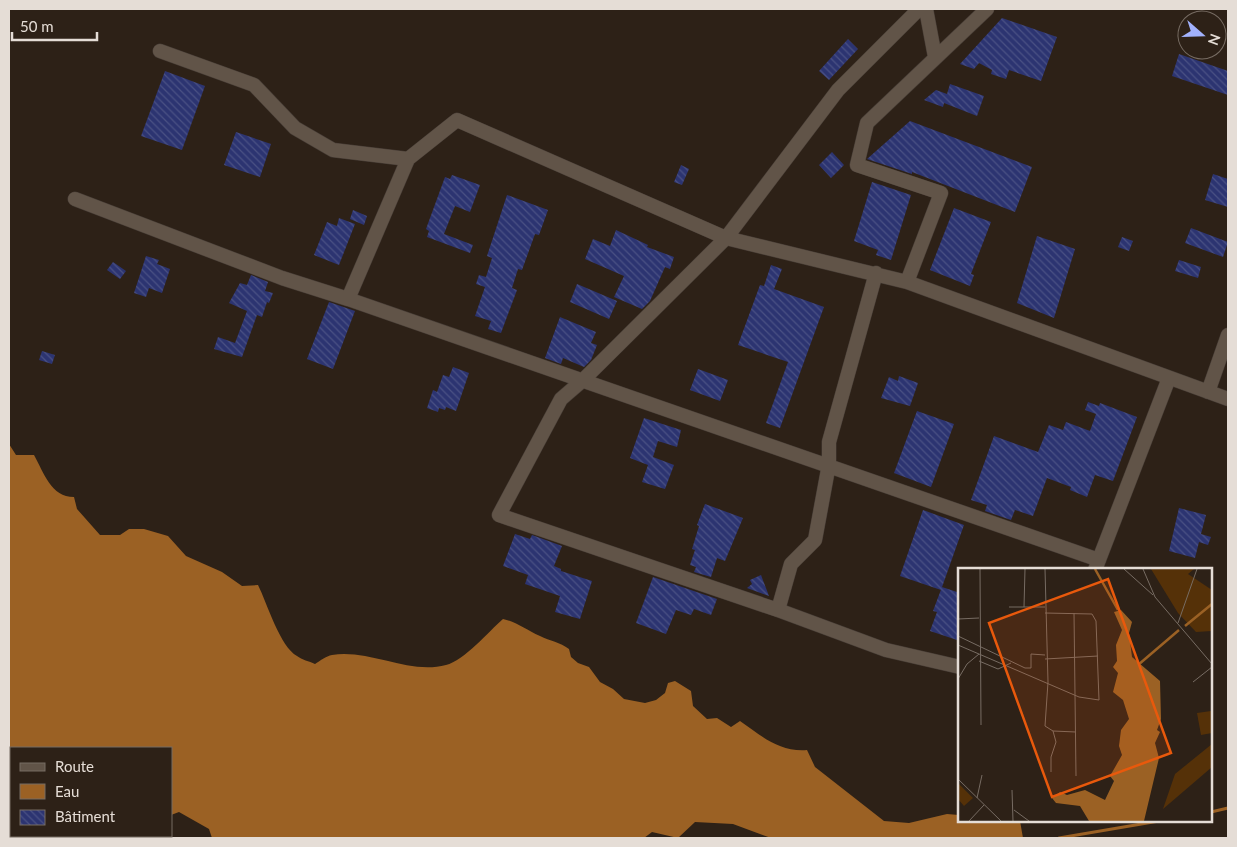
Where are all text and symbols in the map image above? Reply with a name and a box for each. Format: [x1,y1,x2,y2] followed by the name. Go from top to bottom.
[12,10,98,42] scale bar
[1177,10,1227,60] north arrow
[20,17,54,35] text: 50 m
[1205,32,1225,48] text: N
[958,568,1212,822] inset map
[10,747,172,837] legend
[55,757,94,775] text: Route
[55,782,79,800] text: Eau
[55,807,116,825] text: Bâtiment

